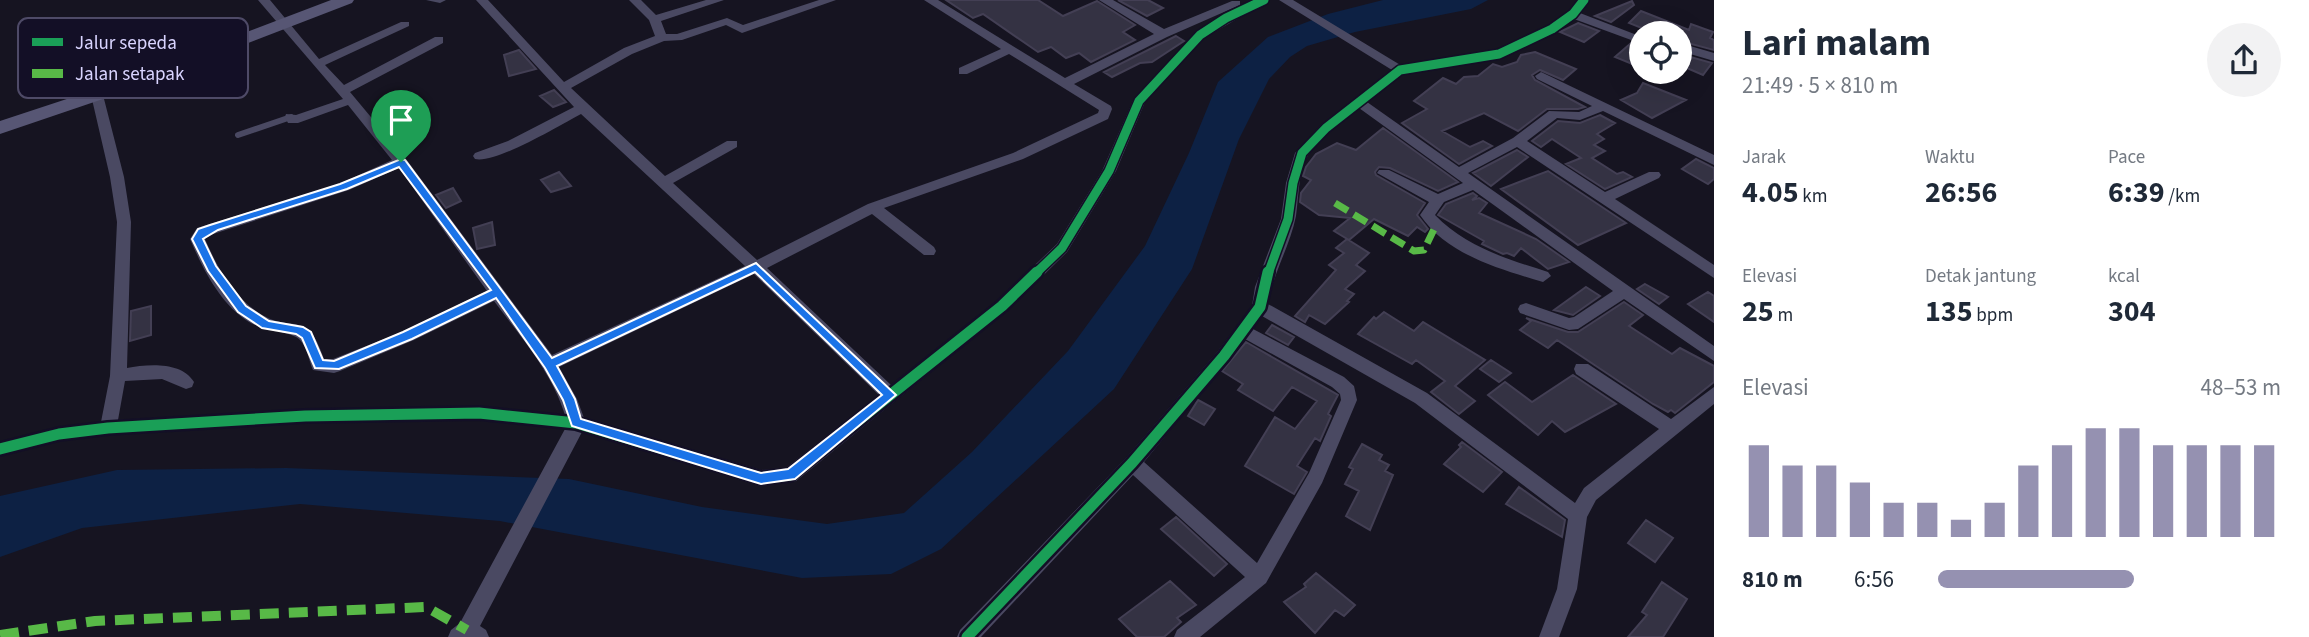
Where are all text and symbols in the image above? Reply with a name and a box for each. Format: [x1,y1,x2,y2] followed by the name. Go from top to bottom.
[1742,16,1931,70] text: Lari malam
[18,18,248,98] legend
[1629,21,1692,84] map controls
[1629,21,1692,84] button: locate
[2207,23,2281,97] button: share
[75,30,177,57] text: Jalur sepeda
[75,61,185,88] text: Jalan setapak
[1742,69,1898,102] text: 21:49 · 5 × 810 m
[371,90,431,162] pin
[382,101,420,139] icon: arrive
[1742,144,1786,171] text: Jarak
[1925,144,1975,171] text: Waktu
[2108,144,2145,171] text: Pace
[1742,171,1799,214] text: 4.05
[1925,171,1997,214] text: 26:56
[2108,171,2165,214] text: 6:39
[1799,183,1828,210] text: km
[2165,183,2200,210] text: /km
[1742,263,1797,290] text: Elevasi
[1925,263,2036,290] text: Detak jantung
[2108,263,2140,290] text: kcal
[1742,290,1774,333] text: 25
[1925,290,1973,333] text: 135
[2108,290,2156,333] text: 304
[1774,302,1793,329] text: m
[1973,302,2013,329] text: bpm
[1742,371,1809,404] text: Elevasi
[2201,371,2281,404] text: 48–53 m
[1742,563,1803,596] text: 810 m
[1854,563,1894,596] text: 6:56

